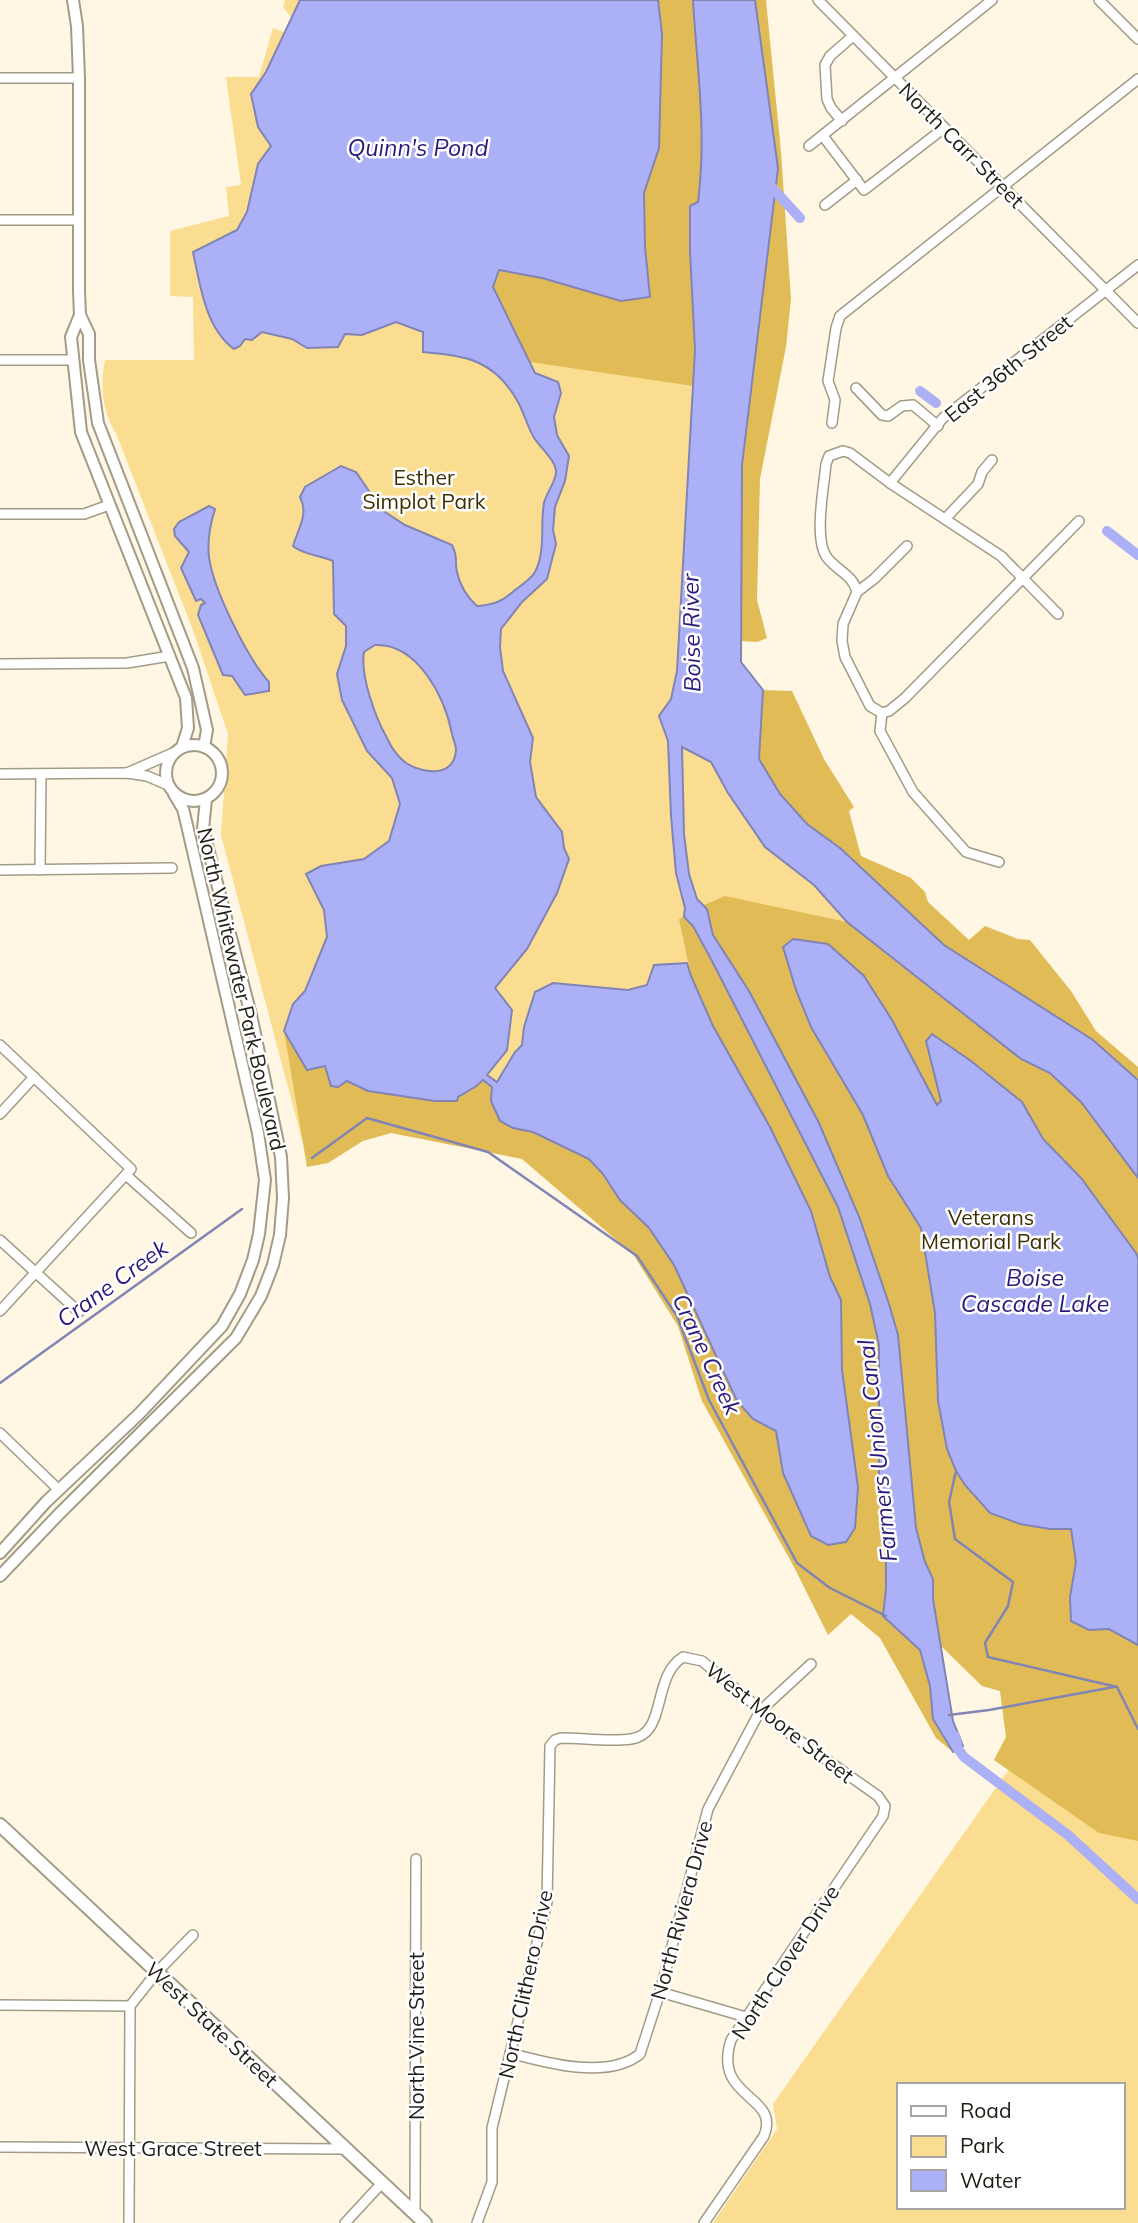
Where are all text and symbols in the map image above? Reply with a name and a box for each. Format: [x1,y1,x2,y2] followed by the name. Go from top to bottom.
[894,77,1030,213] street label: North Carr Street
[348,133,489,162] water label: Quinn's Pond
[939,309,1077,427] street label: East 36th Street
[362,464,486,514] park label: Esther Simplot Park
[675,572,707,692] water label: Boise River
[192,825,292,1153] street label: North Whitewater Park Boulevard
[921,1204,1061,1254] park label: Veterans Memorial Park
[51,1232,174,1333] water label: Crane Creek
[961,1263,1109,1318] water label: Boise Cascade Lake
[666,1289,748,1420] water label: Crane Creek
[851,1338,903,1564] water label: Farmers Union Canal
[701,1656,859,1788] street label: West Moore Street
[645,1818,717,2002] street label: North Riviera Drive
[726,1880,844,2044] street label: North Clover Drive
[492,1887,558,2081] street label: North Clithero Drive
[403,1952,429,2120] street label: North Vine Street
[140,1956,284,2092] street label: West State Street
[897,2083,1124,2209] legend
[960,2097,1011,2123] text: Road
[960,2132,1004,2158] text: Park
[84,2135,262,2161] street label: West Grace Street
[960,2167,1021,2193] text: Water

